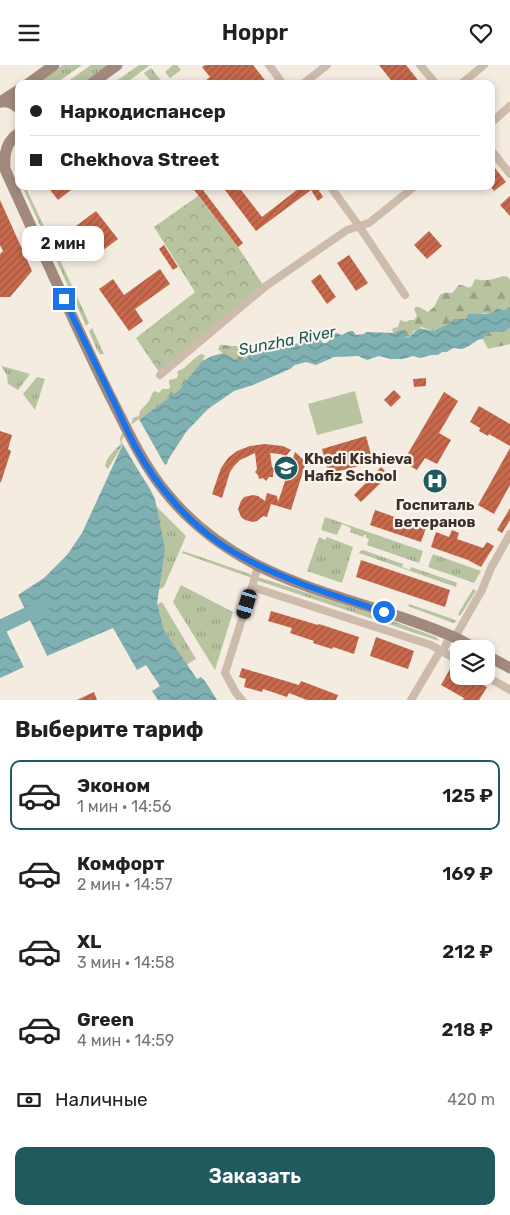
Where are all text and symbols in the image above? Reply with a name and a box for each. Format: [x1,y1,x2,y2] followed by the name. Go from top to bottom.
[15,19,43,47] icon: menu
[222,19,288,46] text: Hoppr
[467,19,495,47] icon: heart
[60,100,226,123] text: Наркодиспансер
[60,148,219,171] text: Chekhova Street
[23,227,105,261] callout: 2 мин
[40,234,86,253] text: 2 мин
[53,288,75,310] route end
[237,322,338,359] water label: Sunzha River
[304,450,412,485] place label: Khedi Kishieva Hafiz School
[273,455,299,481] school or university icon: Khedi Kishieva Hafiz School
[422,468,448,494] hospital icon: Госпиталь ветеранов
[394,496,476,531] place label: Госпиталь ветеранов
[235,587,258,621] car
[373,601,395,623] route start
[450,640,495,685] map controls
[450,640,495,685] button: layers
[15,716,204,743] text: Выберите тариф
[17,773,62,818] icon: car
[77,774,150,797] text: Эконом
[442,784,493,807] text: 125 ₽
[77,797,171,816] text: 1 мин · 14:56
[17,851,62,896] icon: car
[77,852,164,875] text: Комфорт
[442,862,493,885] text: 169 ₽
[77,875,172,894] text: 2 мин · 14:57
[17,929,62,974] icon: car
[77,930,101,953] text: XL
[442,940,493,963] text: 212 ₽
[77,953,175,972] text: 3 мин · 14:58
[17,1007,62,1052] icon: car
[77,1008,134,1031] text: Green
[442,1018,493,1041] text: 218 ₽
[77,1031,174,1050] text: 4 мин · 14:59
[15,1086,43,1114] icon: cash
[55,1088,148,1111] text: Наличные
[447,1090,495,1109] text: 420 m
[15,1147,495,1205] button: Заказать

